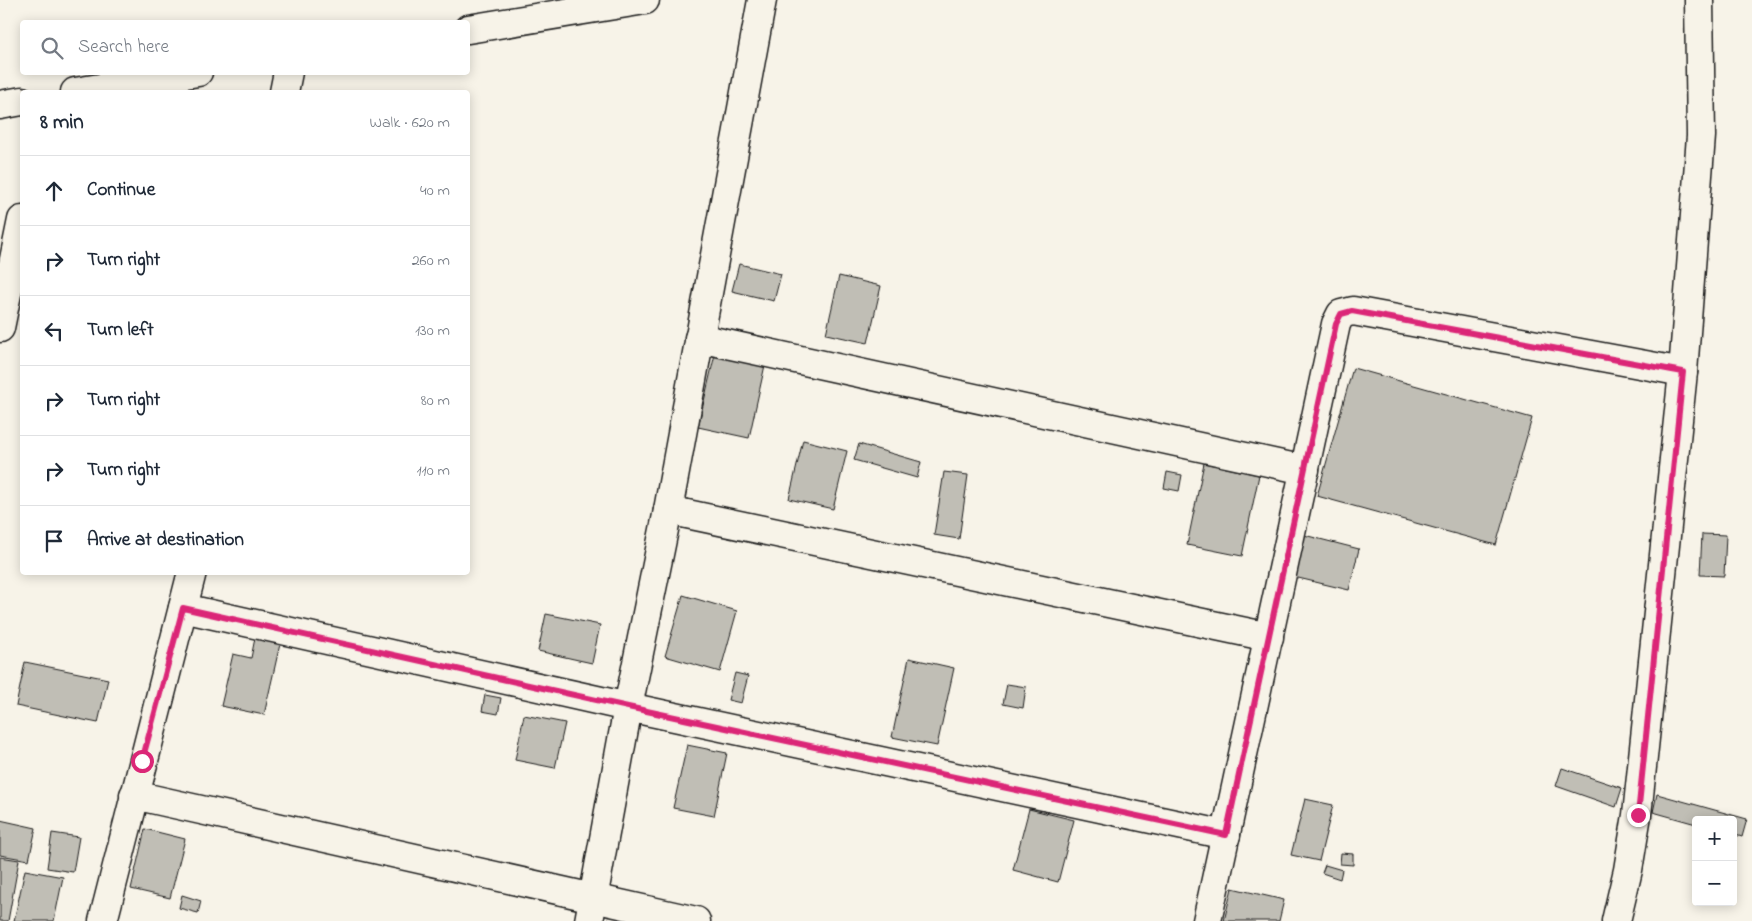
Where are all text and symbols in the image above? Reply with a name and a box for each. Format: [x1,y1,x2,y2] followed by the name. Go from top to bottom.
[20,20,470,75] search box
[38,34,66,62] icon: search
[78,34,169,61] text: Search here
[40,108,84,138] text: 8 min
[370,111,450,135] text: Walk · 620 m
[40,177,68,205] icon: ahead
[87,177,155,204] text: Continue
[420,179,450,203] text: 40 m
[40,247,68,275] icon: right
[87,247,160,274] text: Turn right
[412,249,450,273] text: 260 m
[40,317,68,345] icon: left
[87,317,154,344] text: Turn left
[415,319,450,343] text: 130 m
[40,387,68,415] icon: right
[87,387,160,414] text: Turn right
[421,389,450,413] text: 80 m
[40,457,68,485] icon: right
[87,457,160,484] text: Turn right
[416,459,450,483] text: 110 m
[40,527,68,555] icon: arrive
[87,527,244,554] text: Arrive at destination
[131,750,154,773] route start
[1627,804,1650,827] route end
[1692,816,1737,906] map controls
[1692,816,1737,861] button: +
[1692,861,1737,906] button: −

